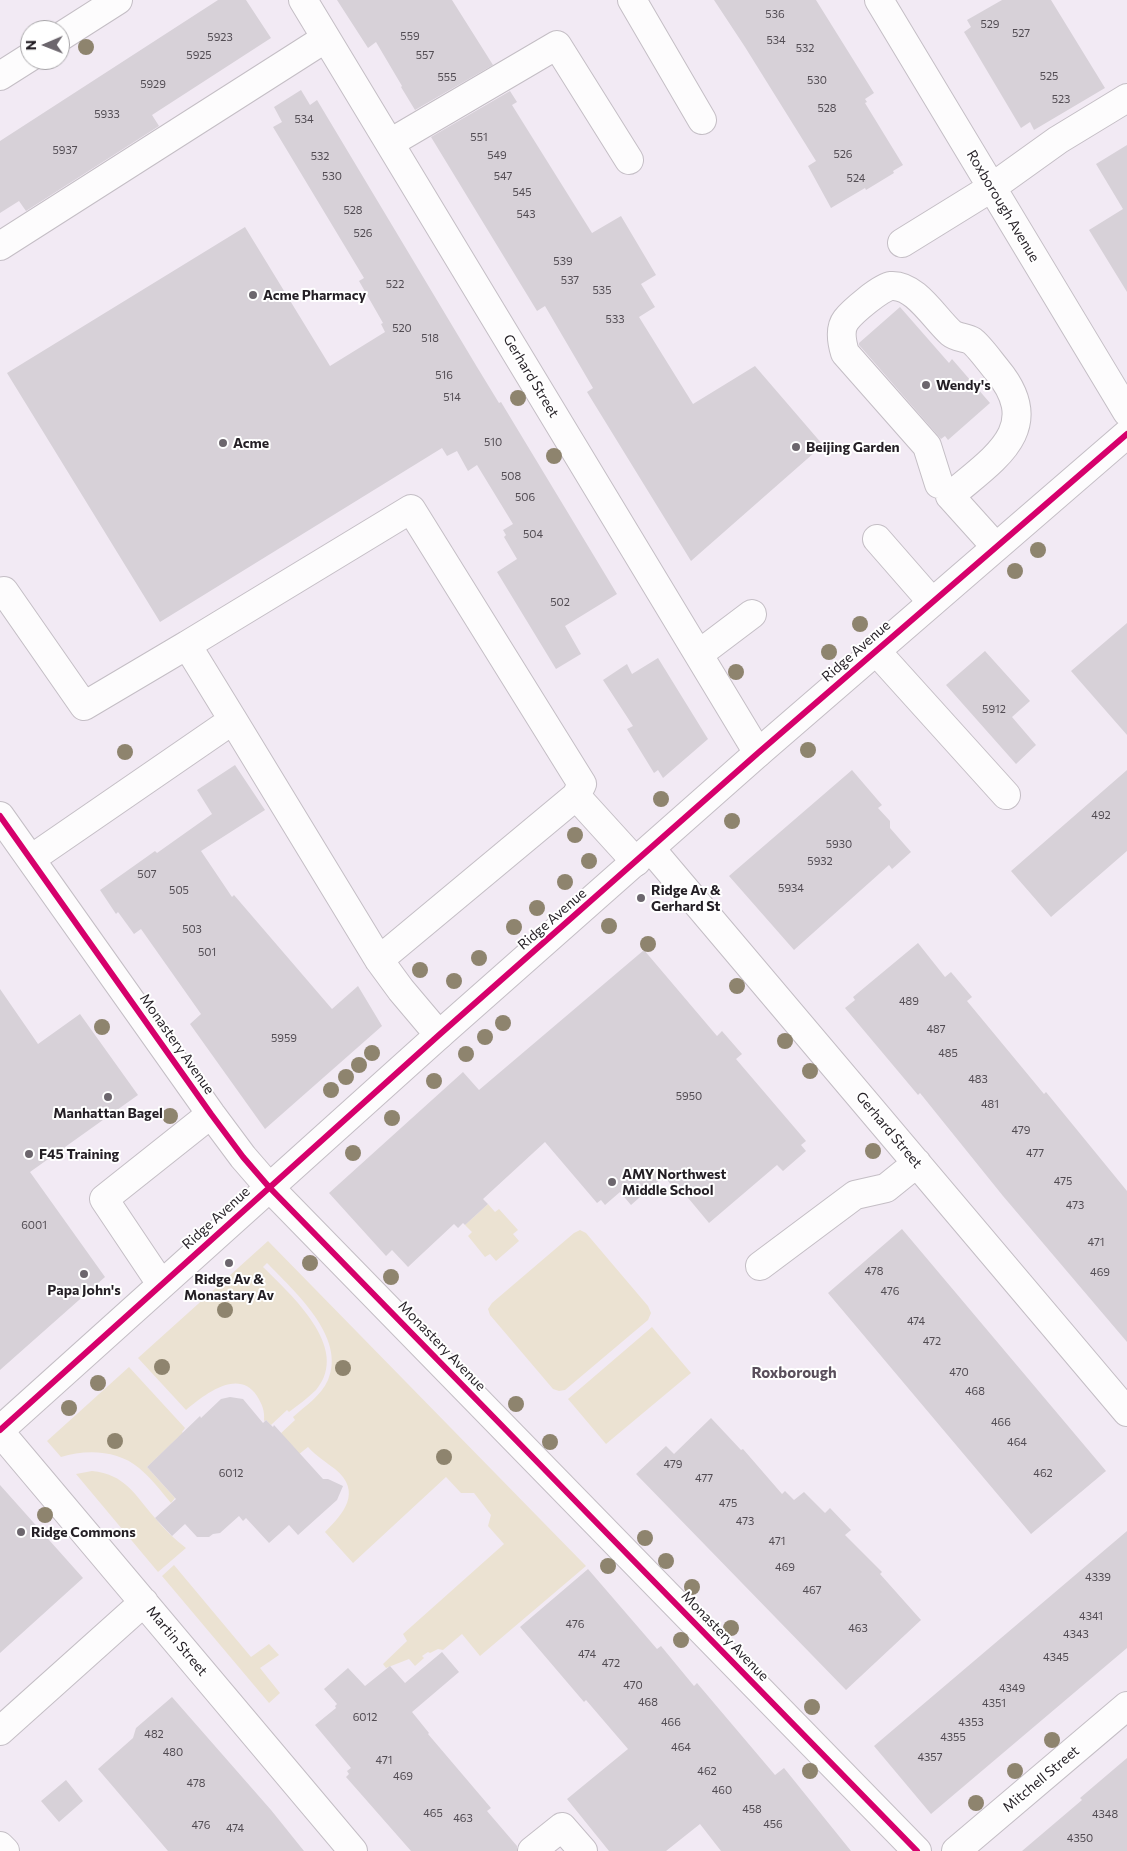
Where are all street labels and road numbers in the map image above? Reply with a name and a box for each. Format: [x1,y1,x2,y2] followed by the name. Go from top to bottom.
[963,147,1043,265] street label: Roxborough Avenue
[500,331,562,421] street label: Gerhard Street
[818,617,894,685] street label: Ridge Avenue
[514,885,590,953] street label: Ridge Avenue
[136,991,218,1097] street label: Monastery Avenue
[852,1088,926,1172] street label: Gerhard Street
[179,1183,253,1253] street label: Ridge Avenue
[395,1298,489,1394] street label: Monastery Avenue
[678,1588,772,1684] street label: Monastery Avenue
[143,1603,211,1679] street label: Martin Street
[999,1742,1083,1816] street label: Mitchell Street

